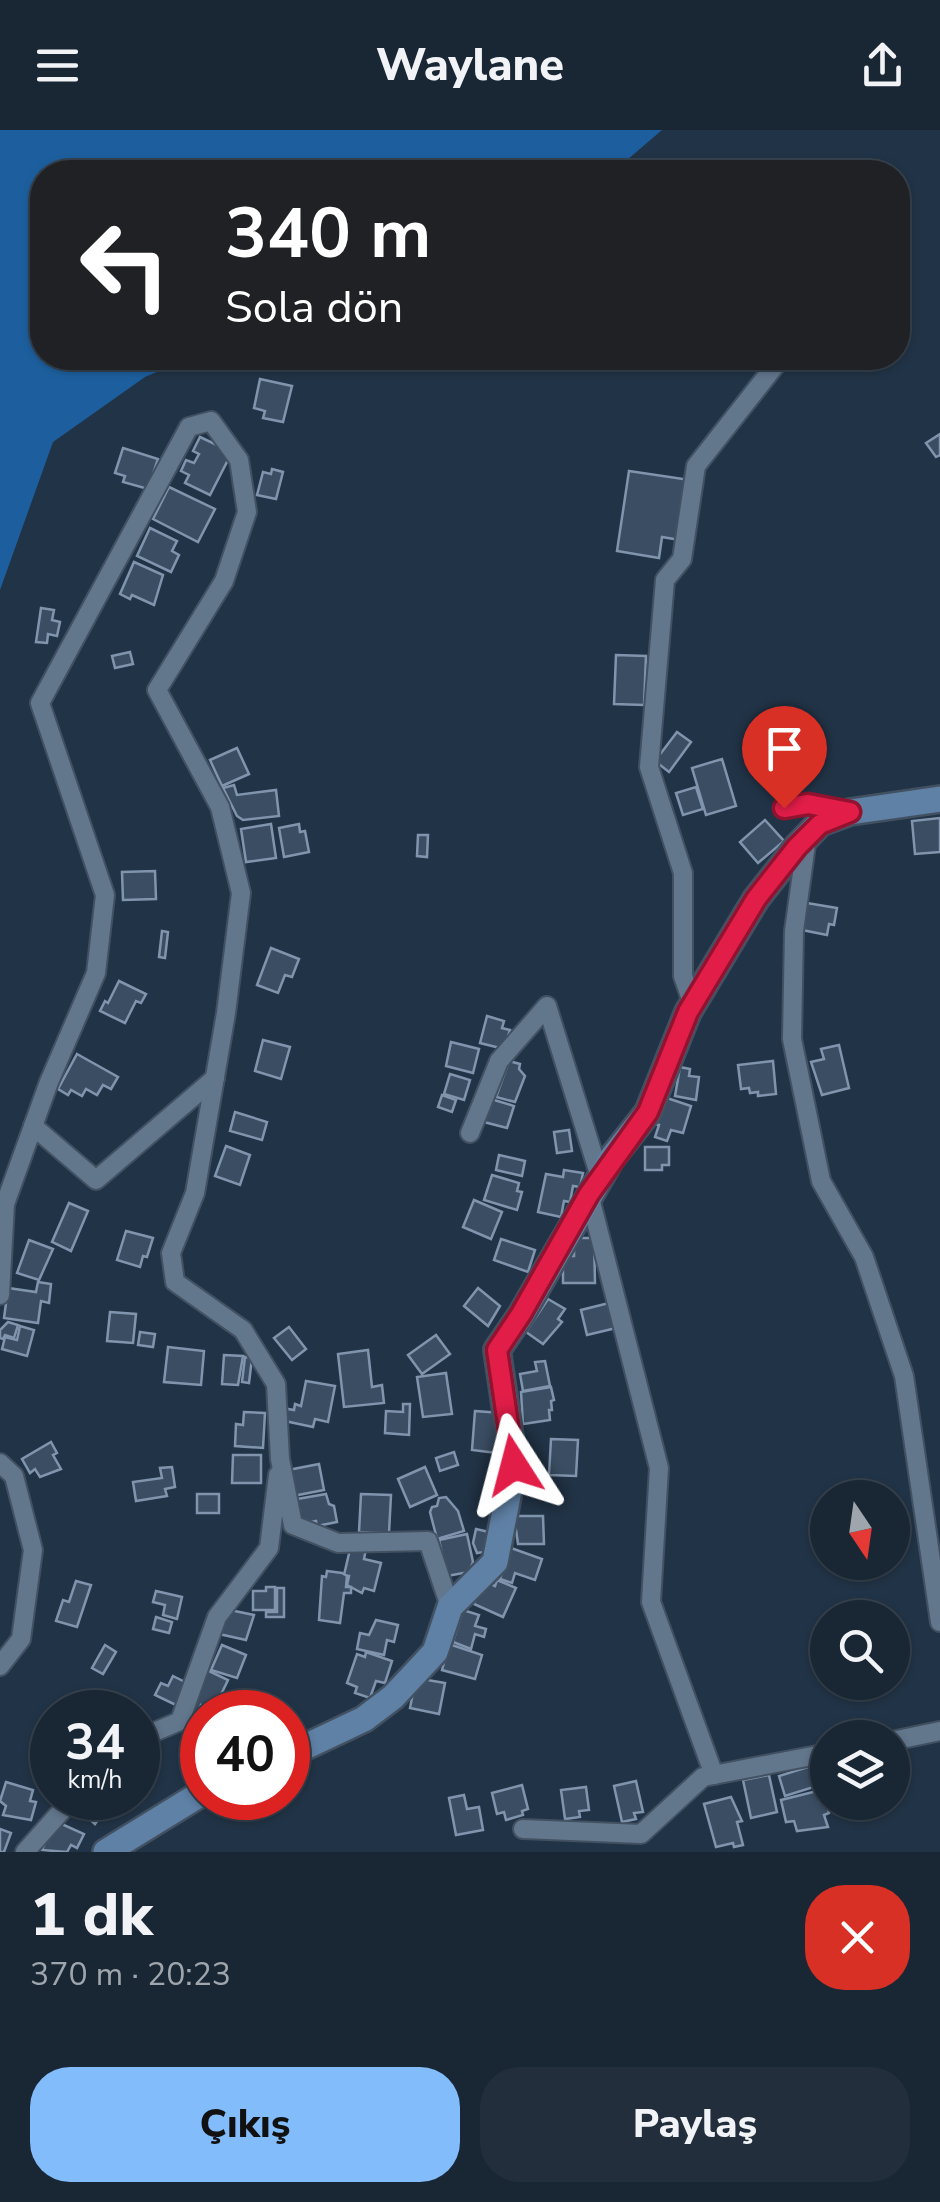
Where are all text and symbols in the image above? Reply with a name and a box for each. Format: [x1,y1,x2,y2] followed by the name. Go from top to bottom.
[376,35,564,96] text: Waylane
[30,38,85,93] icon: menu
[855,38,910,93] icon: share
[225,186,431,282] text: 340 m
[60,200,190,330] icon: left
[225,277,403,338] text: Sola dön
[742,706,827,809] pin
[757,721,812,776] icon: arrive
[462,1413,566,1517] position arrow
[810,1480,910,1580] north arrow
[810,1480,910,1820] map controls
[810,1600,910,1700] button: search
[180,1690,310,1820] speed limit sign: 40
[65,1708,125,1777] text: 34
[810,1720,910,1820] button: layers
[67,1763,123,1797] text: km/h
[30,1874,153,1956] text: 1 dk
[805,1885,910,1990] button: close
[30,1953,231,1996] text: 370 m · 20:23
[30,2067,460,2182] button: Çıkış
[480,2067,910,2182] button: Paylaş

